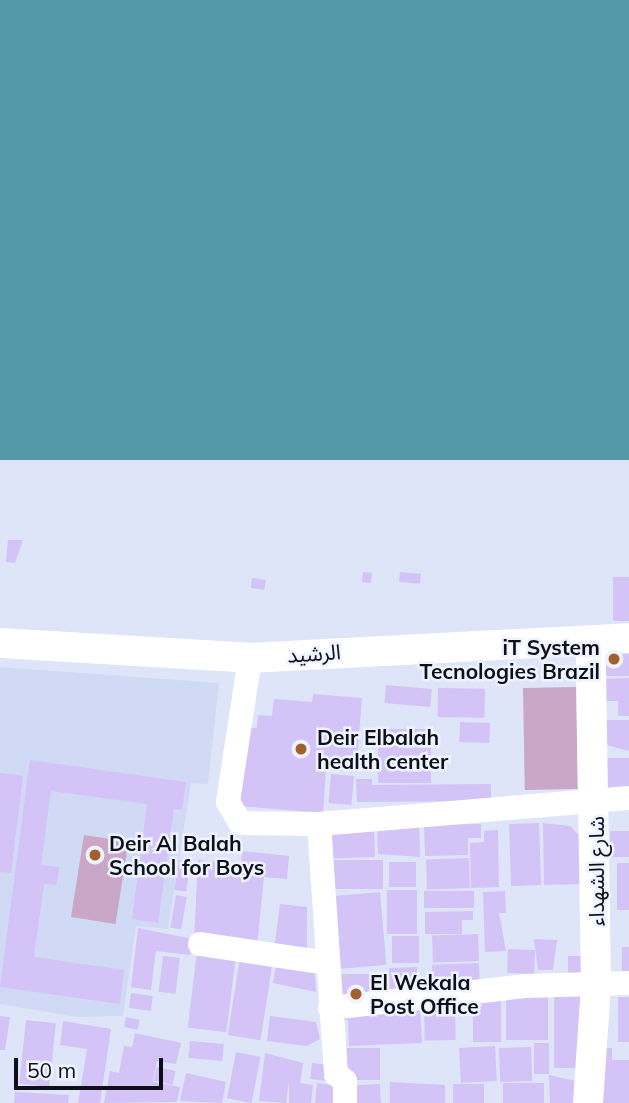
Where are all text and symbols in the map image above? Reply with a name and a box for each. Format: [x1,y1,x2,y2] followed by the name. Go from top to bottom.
[420,634,600,684] place label: iT System Tecnologies Brazil
[286,639,342,667] street label: الرشيد
[606,651,622,667] marker: iT System Tecnologies Brazil
[317,724,448,774] place label: Deir Elbalah health center
[291,739,311,759] marker: Deir Elbalah health center
[583,816,609,926] street label: شارع الشهداء
[109,830,264,880] place label: Deir Al Balah School for Boys
[87,847,103,863] marker: Deir Al Balah School for Boys
[370,969,479,1019] place label: El Wekala Post Office
[348,986,364,1002] marker: El Wekala Post Office
[18,1044,166,1088] scale bar
[27,1057,76,1083] text: 50 m

